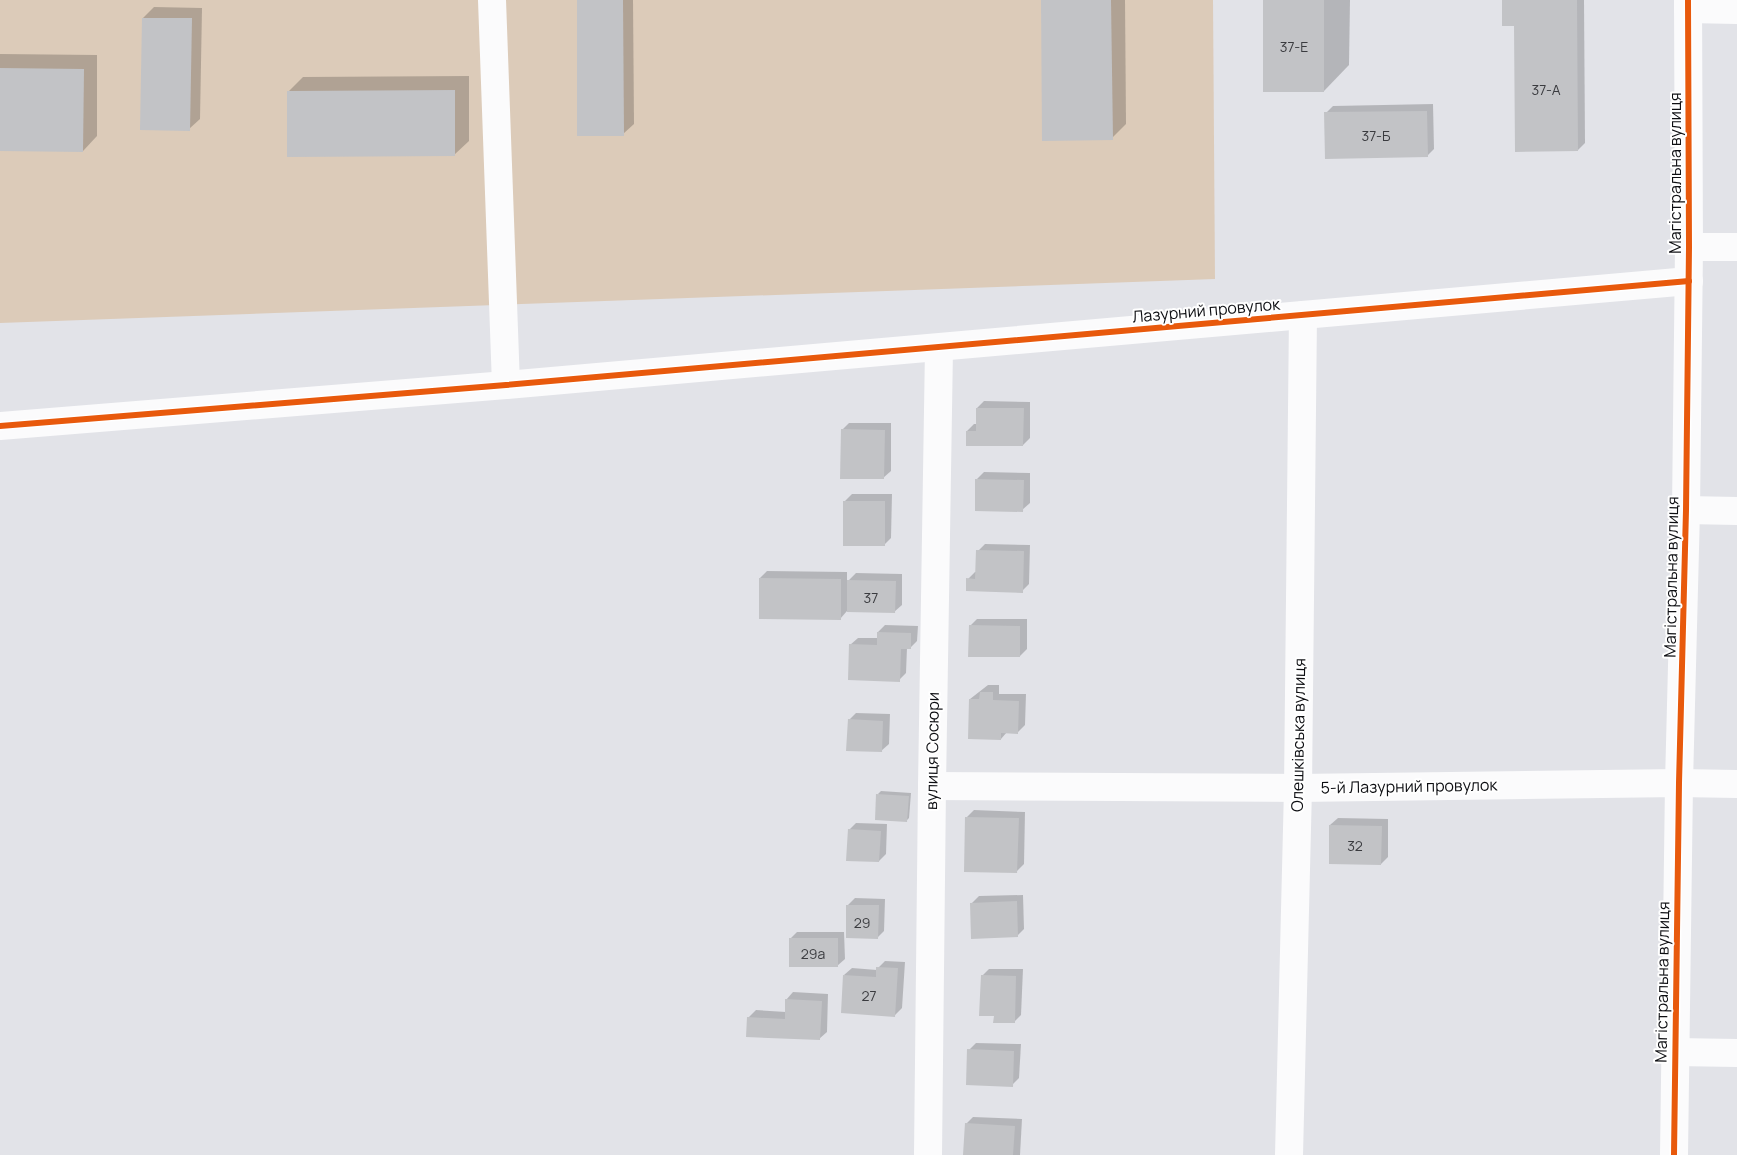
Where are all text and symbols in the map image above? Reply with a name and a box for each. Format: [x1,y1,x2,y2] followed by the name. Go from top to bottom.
[1280,37,1308,56] house number: 37-Е
[1531,80,1561,99] house number: 37-А
[1664,92,1686,254] street label: Магістральна вулиця
[1362,126,1391,145] house number: 37-Б
[1131,292,1282,327] street label: Лазурний провулок
[1659,496,1683,658] street label: Магістральна вулиця
[864,588,878,607] house number: 37
[1286,658,1310,812] street label: Олешківська вулиця
[920,692,944,810] street label: вулиця Сосюри
[1321,773,1499,799] street label: 5-й Лазурний провулок
[1347,836,1363,855] house number: 32
[1650,901,1674,1063] street label: Магістральна вулиця
[854,913,870,932] house number: 29
[801,944,825,963] house number: 29а
[861,986,877,1005] house number: 27

